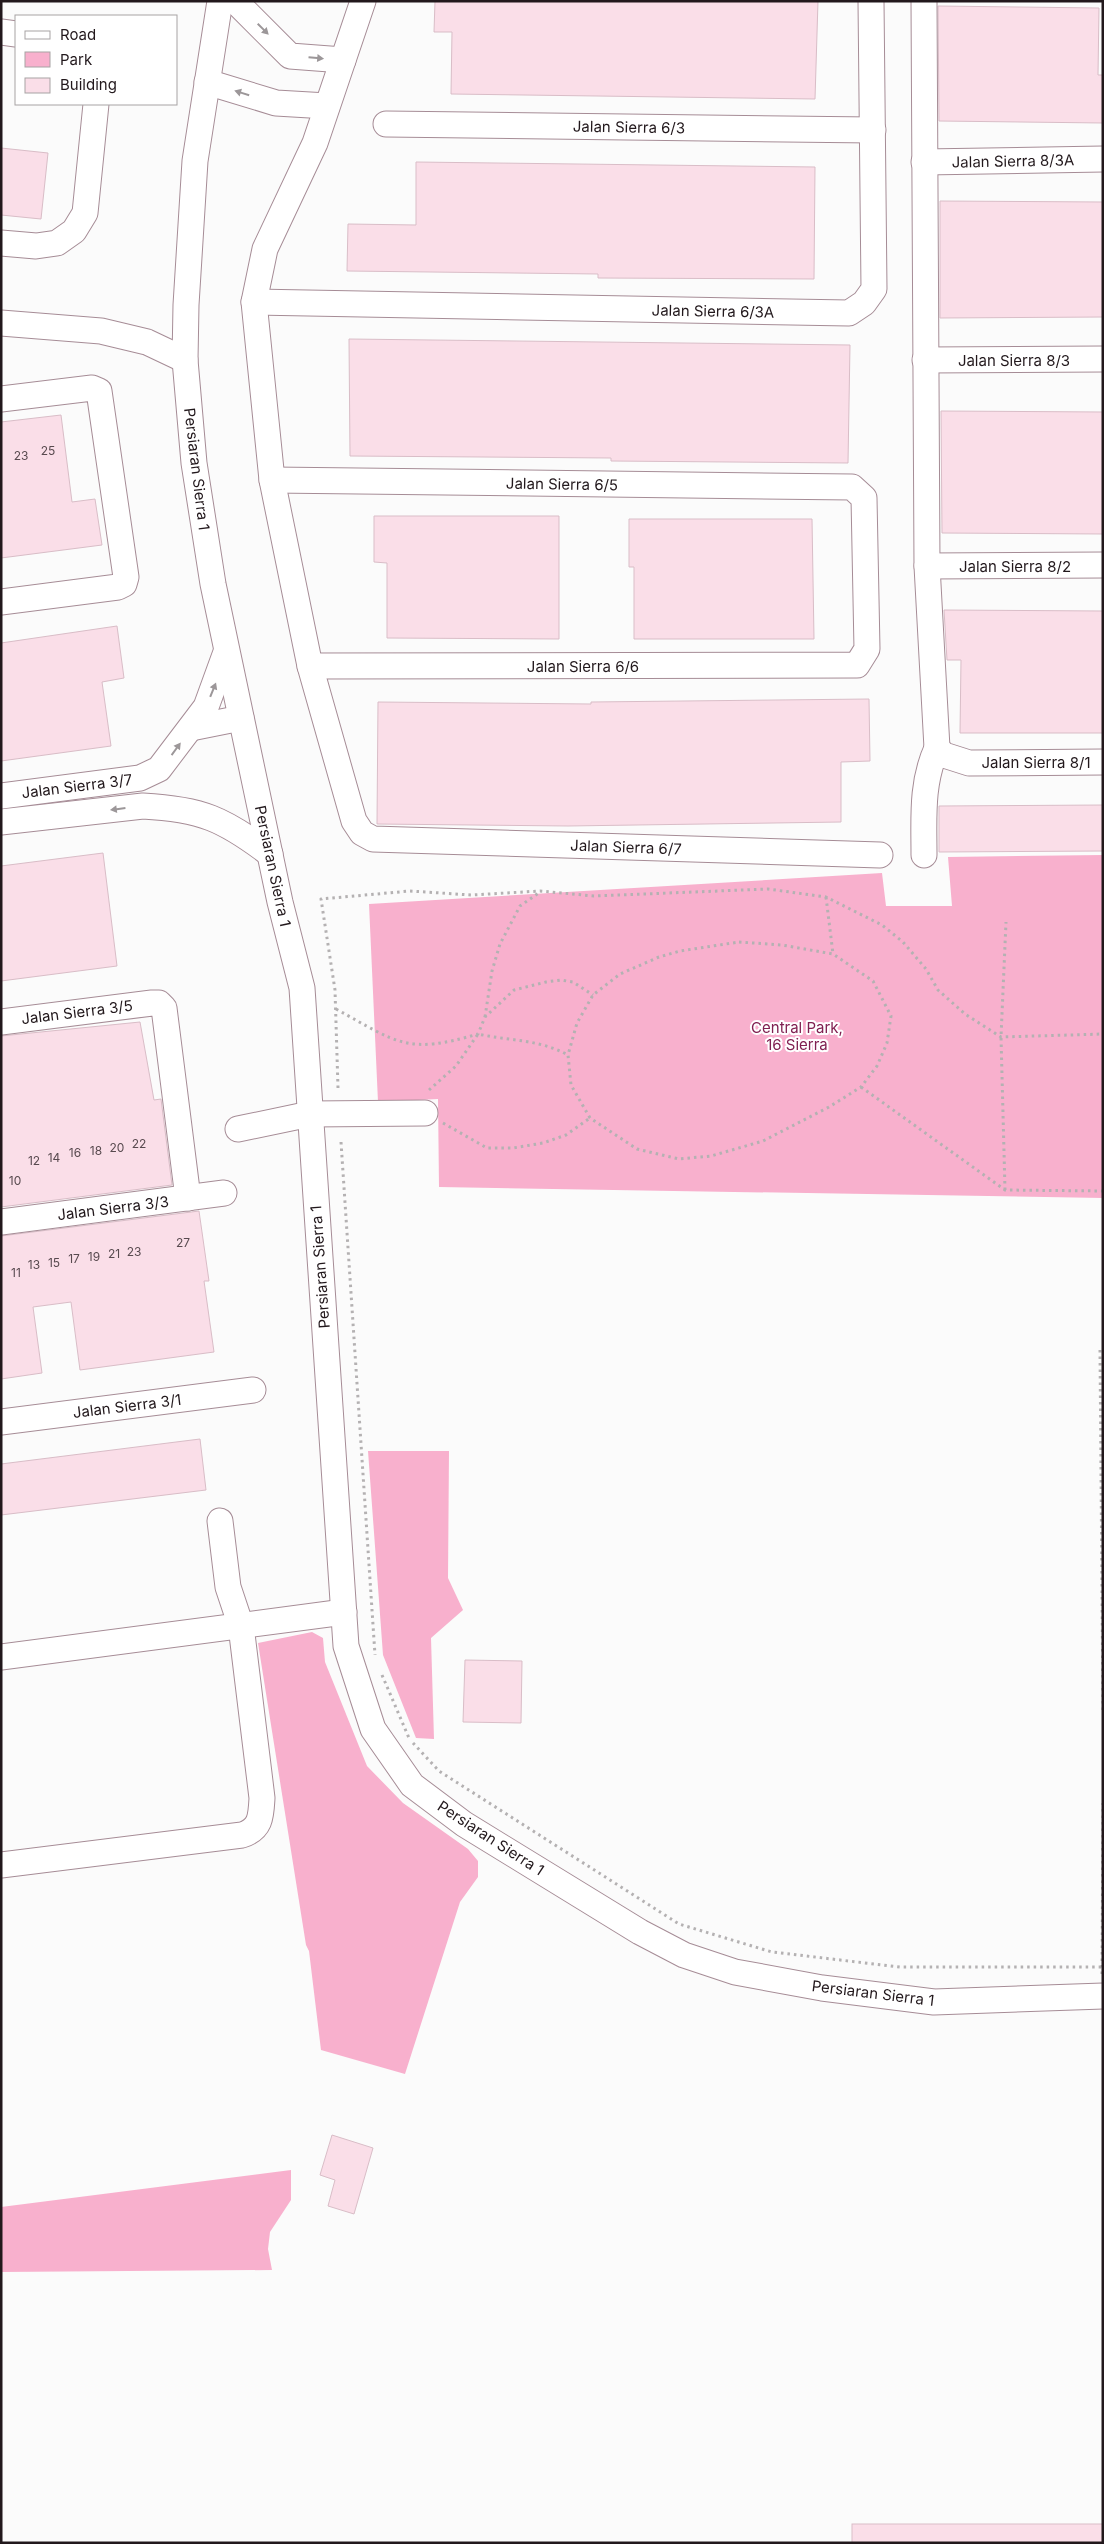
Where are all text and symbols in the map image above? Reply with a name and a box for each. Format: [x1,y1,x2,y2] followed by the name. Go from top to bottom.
[15,15,178,105] legend
[256,22,268,34] one-way arrow
[60,25,96,44] text: Road
[60,50,93,69] text: Park
[309,54,325,62] one-way arrow
[60,75,117,94] text: Building
[234,88,249,96] one-way arrow
[573,117,685,137] street label: Jalan Sierra 6/3
[952,150,1074,172] street label: Jalan Sierra 8/3A
[652,300,774,322] street label: Jalan Sierra 6/3A
[958,351,1070,370] street label: Jalan Sierra 8/3
[180,407,214,531] street label: Persiaran Sierra 1
[41,443,55,458] house number: 25
[14,448,28,463] house number: 23
[506,474,618,494] street label: Jalan Sierra 6/5
[959,557,1071,576] street label: Jalan Sierra 8/2
[527,657,639,676] street label: Jalan Sierra 6/6
[210,683,218,697] one-way arrow
[171,742,181,756] one-way arrow
[981,753,1091,772] street label: Jalan Sierra 8/1
[21,770,133,802] street label: Jalan Sierra 3/7
[251,804,295,928] street label: Persiaran Sierra 1
[110,805,126,813] one-way arrow
[570,836,682,858] street label: Jalan Sierra 6/7
[20,996,134,1028] street label: Jalan Sierra 3/5
[751,1018,843,1054] park label: Central Park, 16 Sierra
[132,1136,146,1151] house number: 22
[110,1140,124,1155] house number: 20
[90,1143,102,1158] house number: 18
[69,1145,81,1160] house number: 16
[48,1150,61,1165] house number: 14
[28,1153,40,1168] house number: 12
[9,1173,21,1188] house number: 10
[56,1192,170,1224] street label: Jalan Sierra 3/3
[306,1205,334,1329] street label: Persiaran Sierra 1
[176,1235,190,1250] house number: 27
[127,1244,141,1259] house number: 23
[108,1246,120,1261] house number: 21
[88,1249,100,1264] house number: 19
[68,1251,80,1266] house number: 17
[48,1255,60,1270] house number: 15
[28,1257,40,1272] house number: 13
[11,1265,21,1280] house number: 11
[72,1390,182,1422] street label: Jalan Sierra 3/1
[434,1796,548,1880] street label: Persiaran Sierra 1
[811,1976,935,2010] street label: Persiaran Sierra 1

